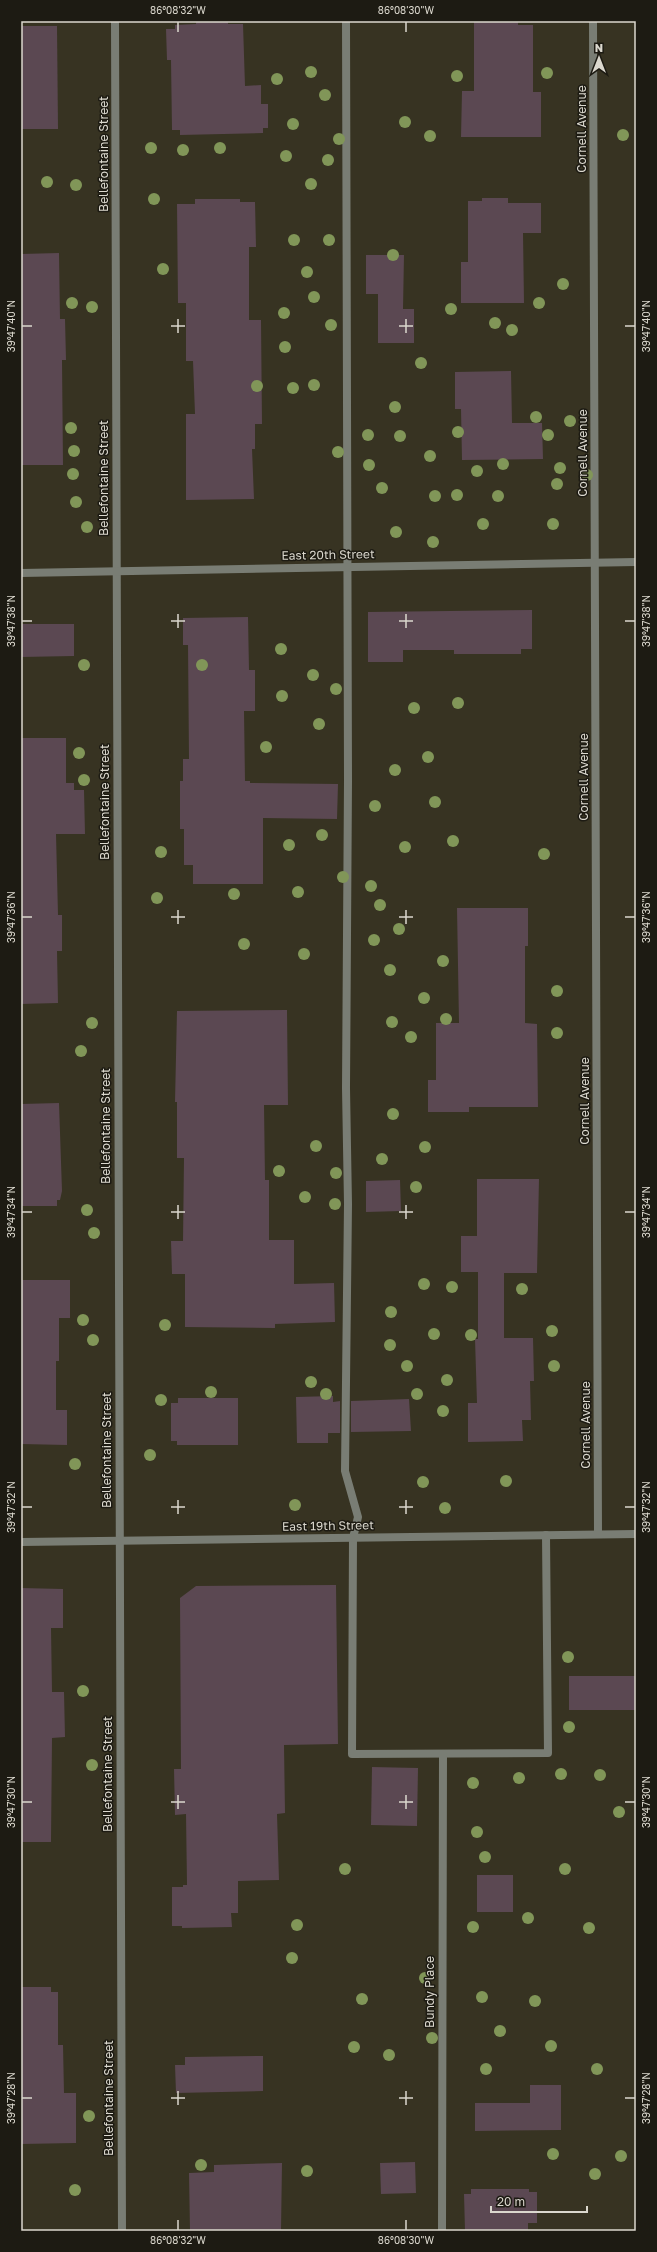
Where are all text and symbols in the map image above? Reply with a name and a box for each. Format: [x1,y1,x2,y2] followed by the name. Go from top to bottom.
[150,4,206,16] text: 86°08'32"W
[378,4,435,16] text: 86°08'30"W
[579,38,619,78] north arrow
[595,41,603,54] text: N
[574,85,589,173] street label: Cornell Avenue
[96,96,111,212] street label: Bellefontaine Street
[5,300,17,352] text: 39°47'40"N
[640,300,652,352] text: 39°47'40"N
[575,409,590,497] street label: Cornell Avenue
[96,420,111,536] street label: Bellefontaine Street
[281,546,375,563] street label: East 20th Street
[5,595,17,647] text: 39°47'38"N
[640,595,652,647] text: 39°47'38"N
[576,733,591,821] street label: Cornell Avenue
[97,744,112,860] street label: Bellefontaine Street
[5,891,17,943] text: 39°47'36"N
[640,891,652,943] text: 39°47'36"N
[577,1057,592,1145] street label: Cornell Avenue
[98,1068,113,1184] street label: Bellefontaine Street
[5,1186,17,1238] text: 39°47'34"N
[640,1186,652,1238] text: 39°47'34"N
[578,1381,593,1469] street label: Cornell Avenue
[99,1392,114,1508] street label: Bellefontaine Street
[5,1481,17,1533] text: 39°47'32"N
[640,1481,652,1533] text: 39°47'32"N
[282,1517,374,1534] street label: East 19th Street
[100,1716,115,1832] street label: Bellefontaine Street
[5,1776,17,1828] text: 39°47'30"N
[640,1776,652,1828] text: 39°47'30"N
[422,1956,437,2028] street label: Bundy Place
[101,2040,116,2156] street label: Bellefontaine Street
[5,2072,17,2124] text: 39°47'28"N
[640,2072,652,2124] text: 39°47'28"N
[491,2188,587,2214] scale bar
[497,2194,525,2209] text: 20 m
[150,2234,206,2246] text: 86°08'32"W
[378,2234,435,2246] text: 86°08'30"W

